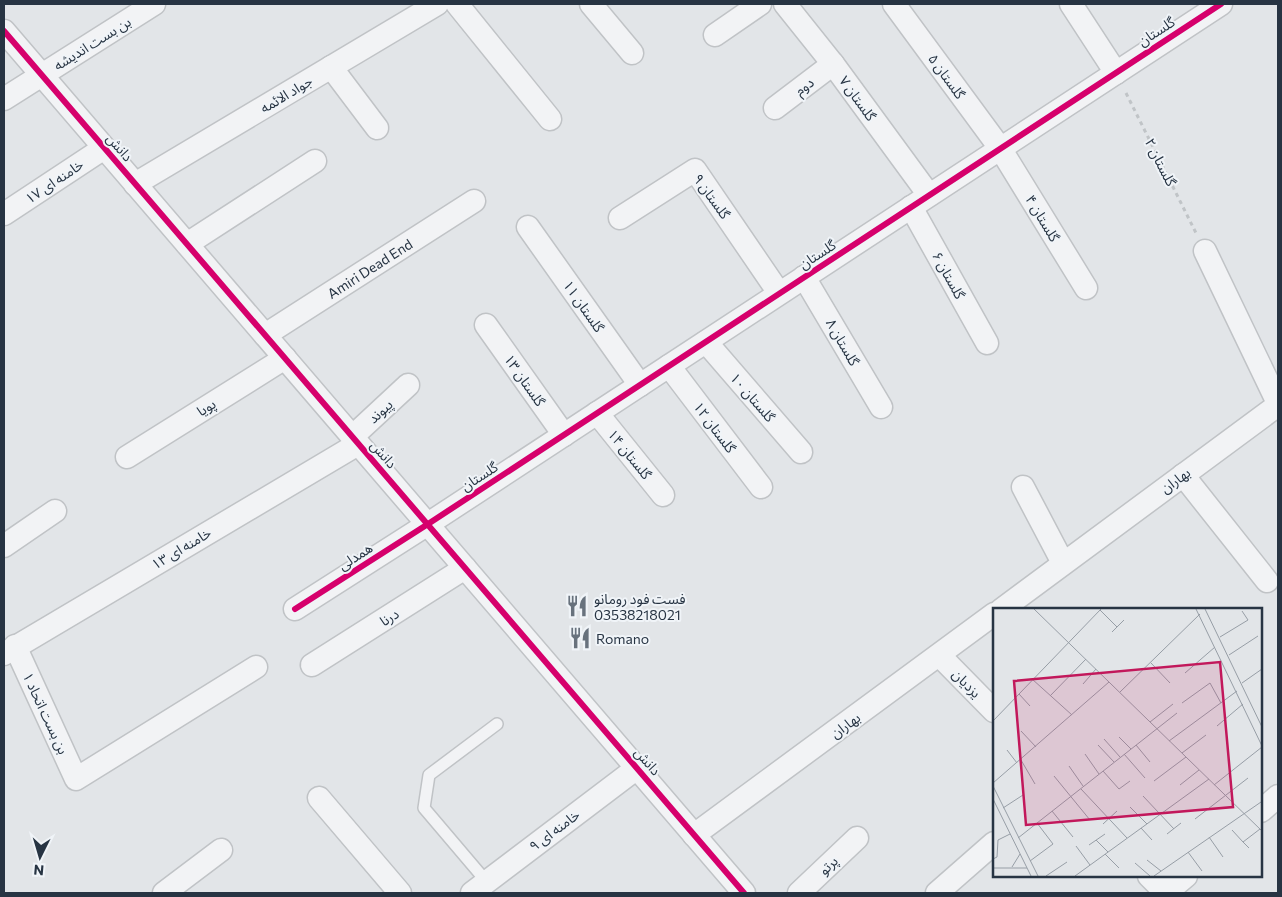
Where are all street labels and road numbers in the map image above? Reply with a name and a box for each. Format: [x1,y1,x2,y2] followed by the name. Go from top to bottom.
[50,12,134,74] street label: بن بست اندیشه
[1134,13,1178,50] street label: گلستان
[924,50,969,103] street label: گلستان ۵
[257,72,316,117] street label: جواد الائمه
[835,72,880,125] street label: گلستان ۷
[791,73,819,101] street label: دوم
[102,130,137,165] street label: دانش
[1141,135,1180,189] street label: گلستان ۲
[22,155,87,208] street label: خامنه ای ۱۷
[689,170,734,223] street label: گلستان ۹
[1022,192,1064,245] street label: گلستان ۴
[324,235,415,302] street label: Amiri Dead End
[795,236,839,273] street label: گلستان
[928,248,969,302] street label: گلستان ۶
[559,277,608,336] street label: گلستان ۱۱
[822,315,863,369] street label: گلستان ۸
[500,351,549,410] street label: گلستان ۱۳
[726,369,779,426] street label: گلستان ۱۰
[193,395,220,421] street label: پویا
[364,395,397,428] street label: پیوند
[690,398,740,457] street label: گلستان ۱۲
[604,426,655,483] street label: گلستان ۱۴
[366,437,401,472] street label: دانش
[457,458,501,495] street label: گلستان
[1157,463,1194,497] street label: بهاران
[148,524,214,573] street label: خامنه ای ۱۳
[335,539,376,574] street label: همدلی
[376,605,402,630] street label: درنا
[948,665,985,702] street label: یزدیان
[19,669,72,757] street label: بن بست اتحاد ۱
[827,708,864,742] street label: بهاران
[630,744,665,779] street label: دانش
[525,806,583,855] street label: خامنه ای ۹
[815,852,843,880] street label: پرتو

